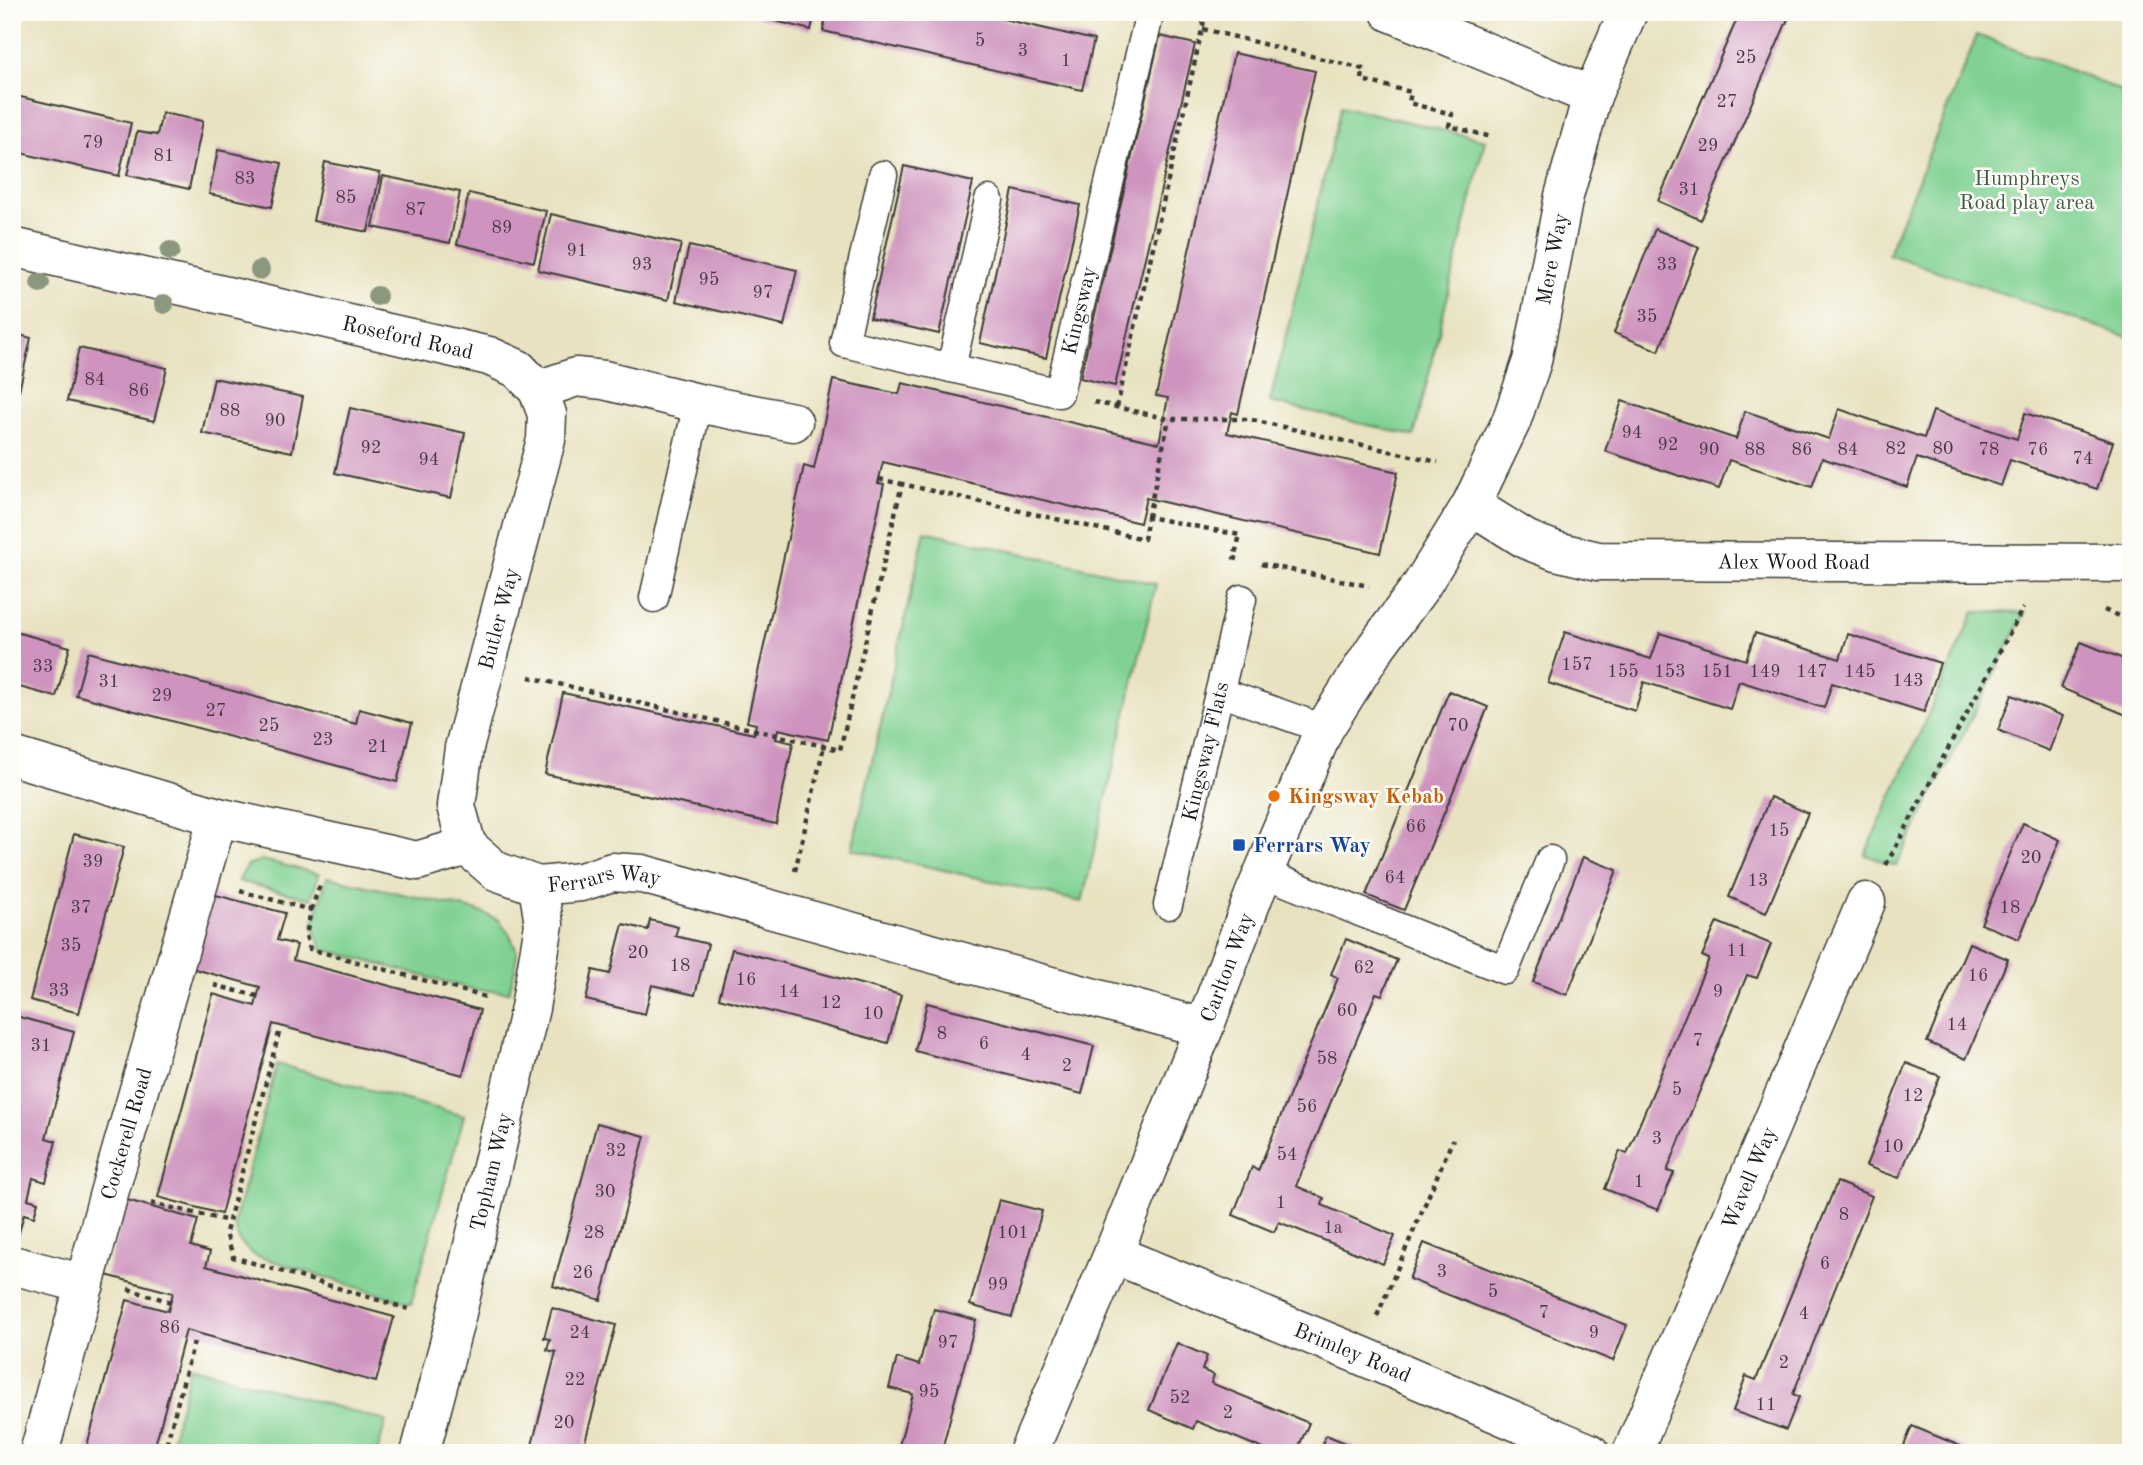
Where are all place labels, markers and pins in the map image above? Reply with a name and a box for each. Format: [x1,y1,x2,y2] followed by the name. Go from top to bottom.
[1288,787,1444,808] place label: Kingsway Kebab
[1266,788,1282,804] marker: Kingsway Kebab
[1253,836,1371,857] place label: Ferrars Way
[1231,837,1247,853] marker: Ferrars Way

